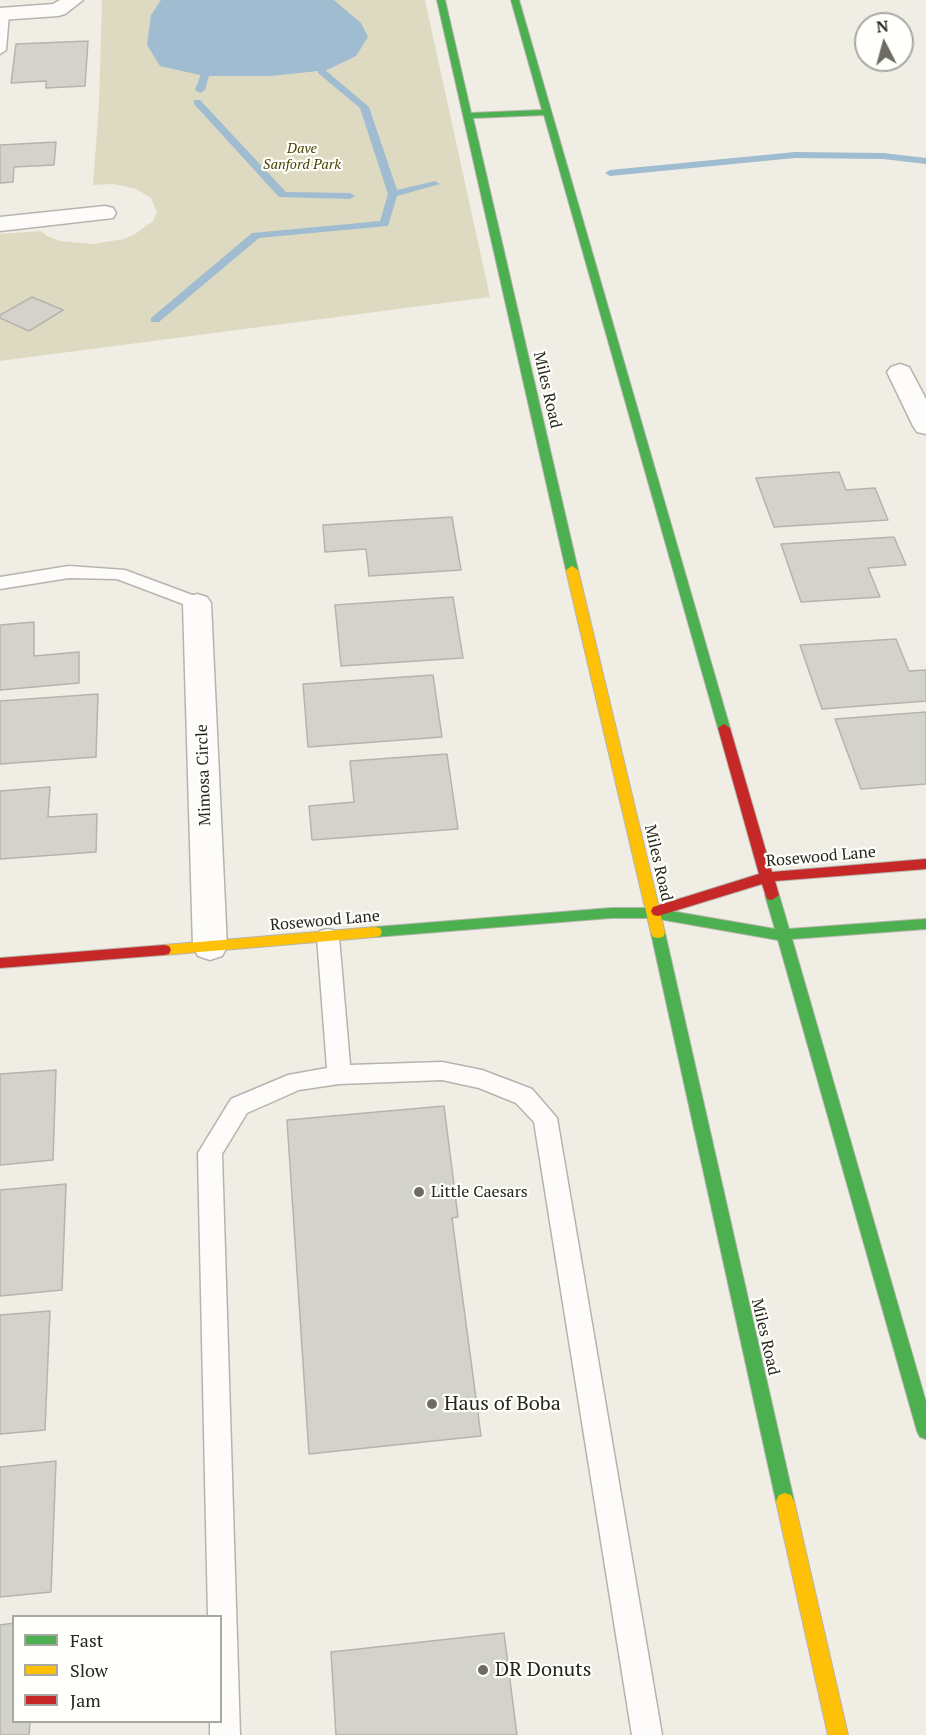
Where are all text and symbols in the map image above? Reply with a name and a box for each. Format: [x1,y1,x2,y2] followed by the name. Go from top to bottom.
[854,12,914,72] north arrow
[875,15,890,38] text: N
[263,141,341,174] park label: Dave Sanford Park
[529,350,565,430] street label: Miles Road
[193,724,215,826] street label: Mimosa Circle
[640,823,676,903] street label: Miles Road
[765,843,877,871] street label: Rosewood Lane
[269,907,381,935] street label: Rosewood Lane
[431,1182,528,1202] place label: Little Caesars
[412,1185,426,1199] marker: Little Caesars
[747,1297,783,1377] street label: Miles Road
[444,1392,561,1416] place label: Haus of Boba
[425,1397,439,1411] marker: Haus of Boba
[12,1615,222,1723] legend
[70,1628,103,1652] text: Fast
[70,1658,108,1682] text: Slow
[495,1658,591,1682] place label: DR Donuts
[476,1663,490,1677] marker: DR Donuts
[70,1688,101,1712] text: Jam

